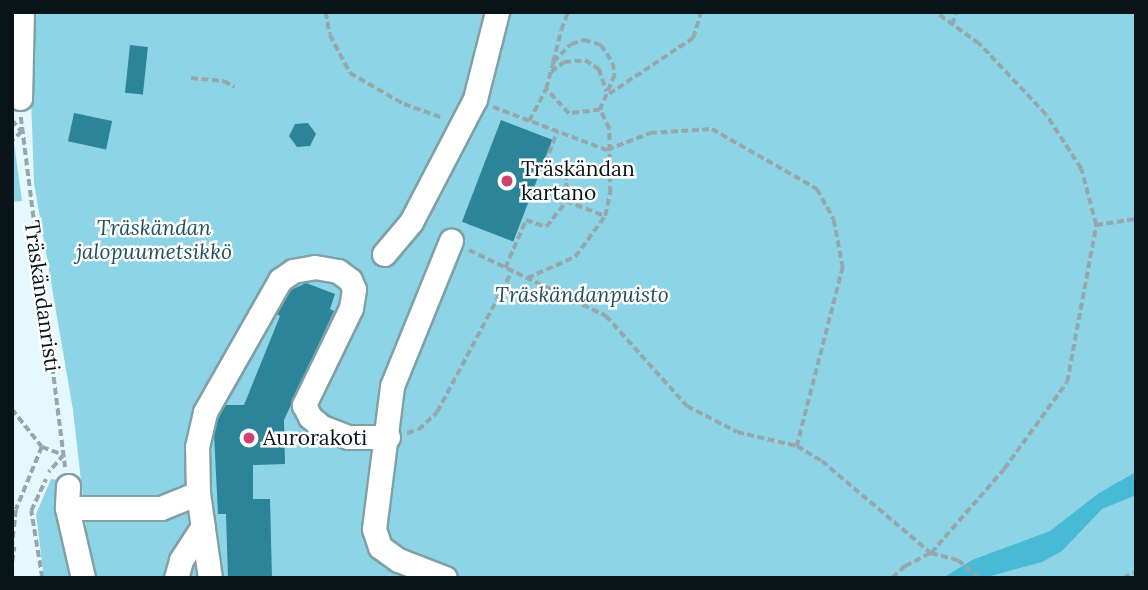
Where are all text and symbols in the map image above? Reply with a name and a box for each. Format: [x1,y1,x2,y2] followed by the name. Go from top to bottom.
[521,156,635,206] place label: Träskändan kartano
[499,173,515,189] marker: Träskändan kartano
[76,215,232,265] park label: Träskändan jalopuumetsikkö
[19,219,65,373] street label: Träskändanristi
[495,282,669,308] park label: Träskändanpuisto
[263,425,367,451] place label: Aurorakoti
[241,430,257,446] marker: Aurorakoti

